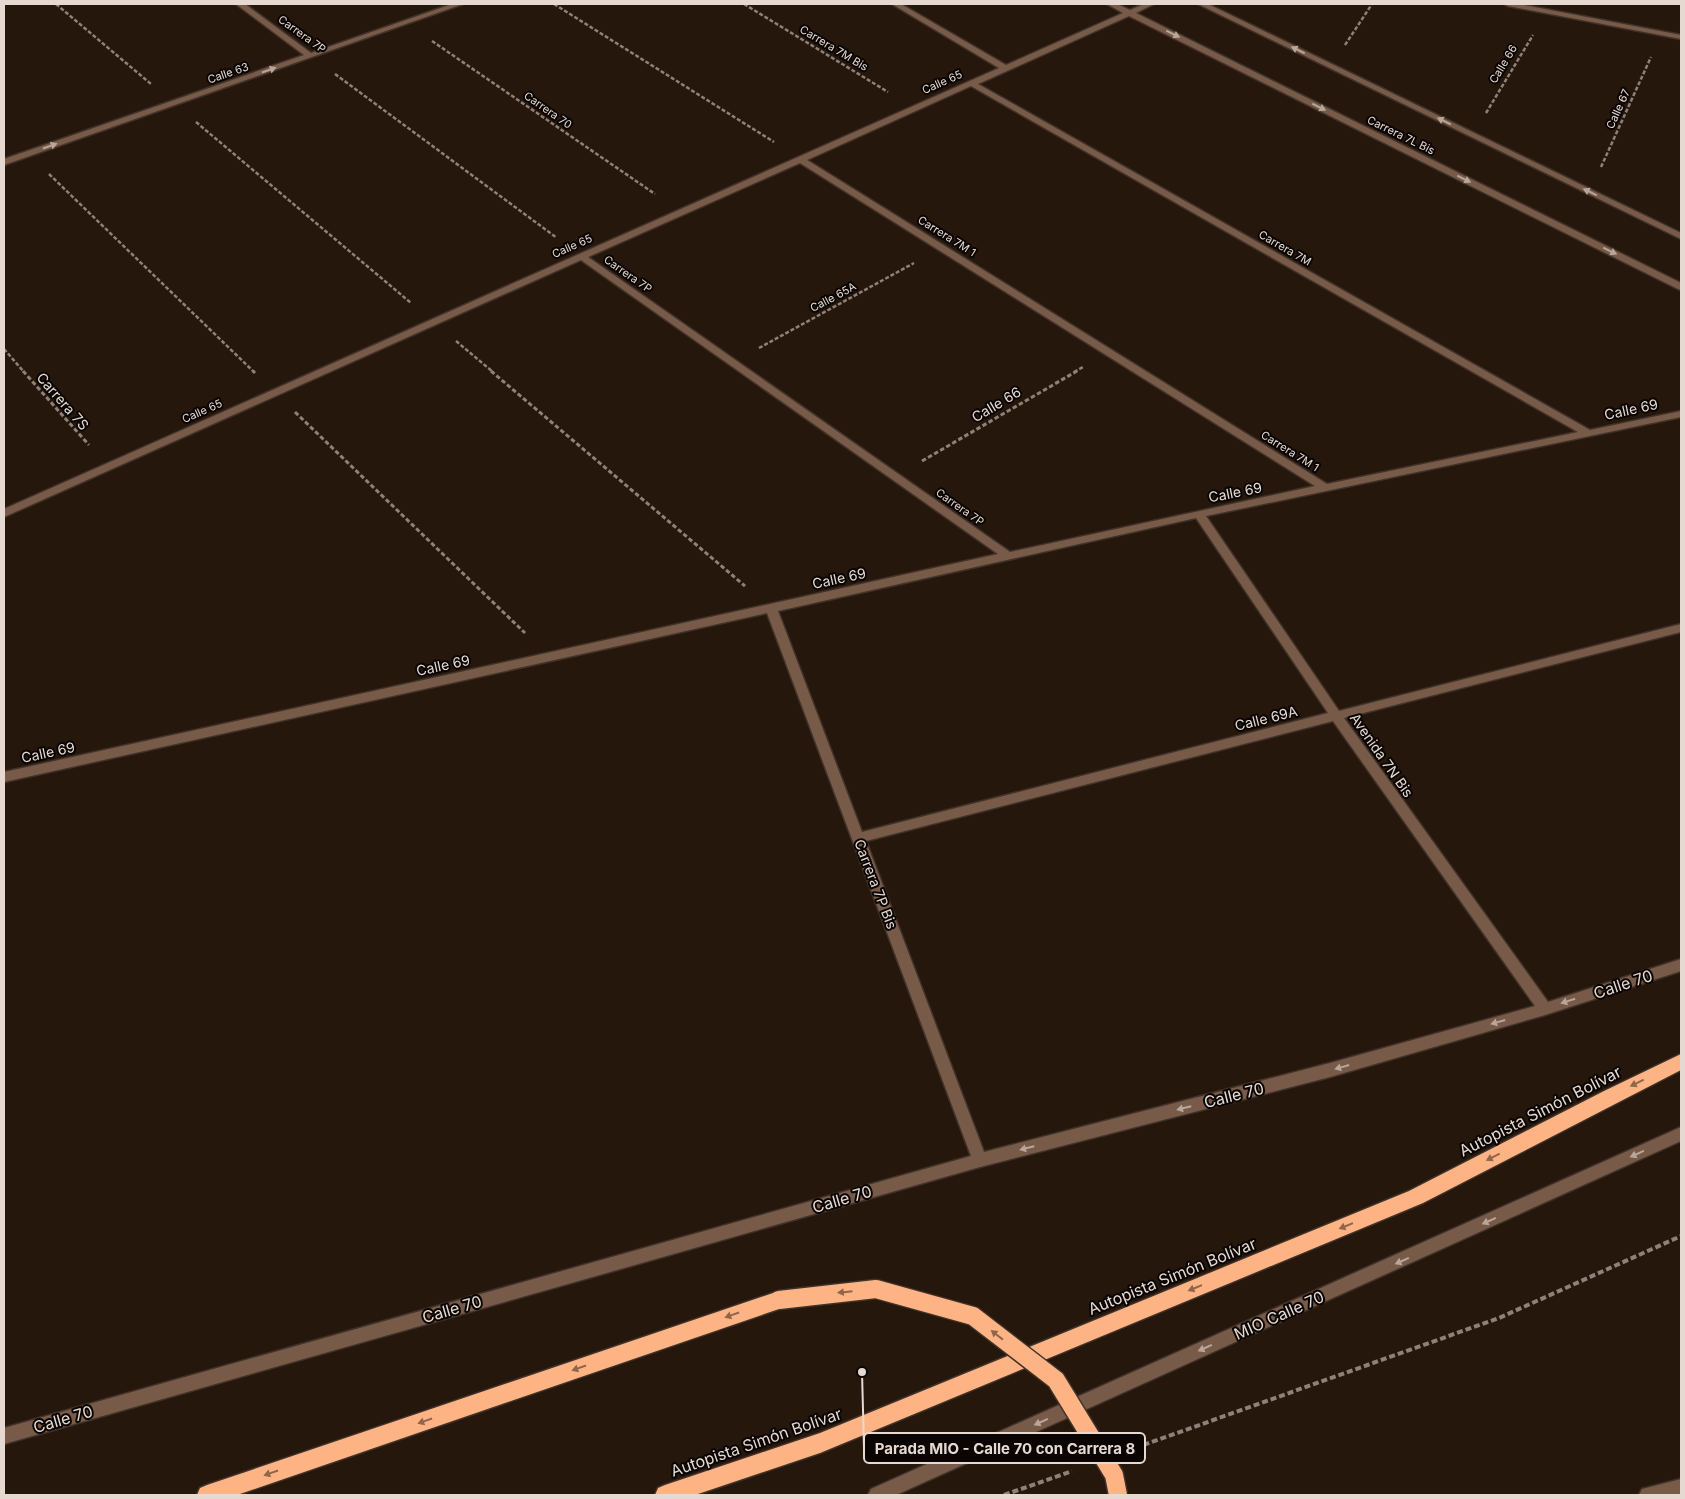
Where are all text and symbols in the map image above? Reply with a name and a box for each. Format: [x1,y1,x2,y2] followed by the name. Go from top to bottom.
[275,12,329,56] street label: Carrera 7P
[797,22,871,74] street label: Carrera 7M Bis
[1166,31,1180,39] one-way arrow
[1486,42,1520,86] street label: Calle 66
[1290,46,1305,54] one-way arrow
[206,59,251,87] street label: Calle 63
[262,66,277,73] one-way arrow
[920,67,965,97] street label: Calle 65
[1603,87,1633,131] street label: Calle 67
[521,88,575,132] street label: Carrera 70
[1312,103,1326,111] one-way arrow
[1365,113,1437,157] street label: Carrera 7L Bis
[1437,117,1451,125] one-way arrow
[43,142,58,150] one-way arrow
[1457,175,1471,183] one-way arrow
[1583,187,1597,195] one-way arrow
[915,213,979,259] street label: Carrera 7M 1
[1256,227,1314,269] street label: Carrera 7M
[550,231,595,261] street label: Calle 65
[1603,247,1617,255] one-way arrow
[601,252,655,296] street label: Carrera 7P
[808,279,859,315] street label: Calle 65A
[33,369,93,433] street label: Carrera 7S
[968,383,1024,425] street label: Calle 66
[1603,395,1659,423] street label: Calle 69
[180,396,225,426] street label: Calle 65
[1258,428,1322,474] street label: Carrera 7M 1
[1207,478,1263,506] street label: Calle 69
[933,485,987,529] street label: Carrera 7P
[811,564,867,592] street label: Calle 69
[415,651,471,679] street label: Calle 69
[1233,702,1299,734] street label: Calle 69A
[1347,710,1417,800] street label: Avenida 7N Bis
[20,738,76,766] street label: Calle 69
[851,837,901,931] street label: Carrera 7P Bis
[1591,965,1655,1003] street label: Calle 70
[1561,998,1576,1006] one-way arrow
[1490,1019,1505,1027] one-way arrow
[1455,1061,1625,1161] street label: Autopista Simón Bolívar
[1334,1063,1349,1071] one-way arrow
[1202,1078,1266,1112] street label: Calle 70
[1630,1079,1645,1088] one-way arrow
[1177,1104,1192,1112] one-way arrow
[1019,1144,1035,1152] one-way arrow
[1630,1151,1644,1159] one-way arrow
[1486,1153,1500,1161] one-way arrow
[810,1181,874,1217] street label: Calle 70
[1482,1218,1496,1226] one-way arrow
[1339,1223,1353,1231] one-way arrow
[1085,1233,1259,1319] street label: Autopista Simón Bolívar
[1395,1257,1409,1265] one-way arrow
[1188,1285,1203,1293] one-way arrow
[1231,1286,1327,1344] street label: MIO Calle 70
[836,1288,852,1296] one-way arrow
[420,1291,484,1327] street label: Calle 70
[725,1312,740,1320] one-way arrow
[991,1329,1004,1340] one-way arrow
[1198,1345,1212,1353] one-way arrow
[571,1365,586,1372] one-way arrow
[31,1401,95,1437] street label: Calle 70
[668,1403,844,1481] street label: Autopista Simón Bolívar
[417,1417,432,1425] one-way arrow
[1034,1418,1048,1426] one-way arrow
[864,1433,1145,1463] callout: Parada MIO - Calle 70 con Carrera 8
[875,1439,1136,1458] text: Parada MIO - Calle 70 con Carrera 8
[263,1469,278,1477] one-way arrow

